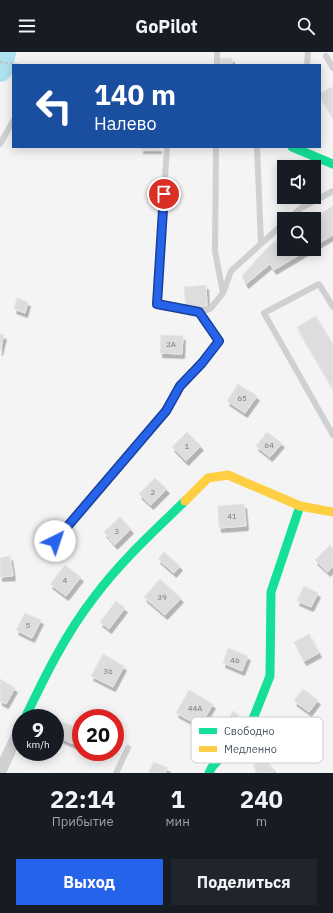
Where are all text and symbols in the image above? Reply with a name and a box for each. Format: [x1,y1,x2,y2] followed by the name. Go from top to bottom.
[16,15,38,37] icon: menu
[135,15,198,38] text: GoPilot
[295,15,317,37] icon: search
[94,76,176,113] text: 140 m
[28,80,80,132] icon: left
[94,112,157,135] text: Налево
[277,160,321,256] map controls
[277,160,321,204] button: sound
[147,177,181,211] pin
[153,183,175,205] icon: arrive
[277,212,321,256] button: search
[166,339,176,349] house number: 2А
[237,393,247,403] house number: 65
[264,440,274,450] house number: 64
[185,441,190,451] house number: 1
[151,487,156,497] house number: 2
[227,511,237,521] house number: 41
[34,520,76,562] position arrow
[115,526,120,536] house number: 3
[63,575,68,585] house number: 4
[157,592,167,602] house number: 39
[26,620,31,630] house number: 5
[230,655,240,665] house number: 46
[103,666,113,676] house number: 36
[188,703,202,713] house number: 44А
[72,709,124,761] speed limit sign: 20
[32,716,44,743] text: 9
[191,717,323,763] legend
[224,724,275,738] text: Свободно
[26,738,50,751] text: km/h
[224,742,277,756] text: Медленно
[50,783,116,815] text: 22:14
[170,783,185,815] text: 1
[240,783,283,815] text: 240
[52,813,114,830] text: Прибытие
[165,813,190,830] text: мин
[256,813,267,830] text: m
[16,859,163,905] button: Выход
[171,859,317,905] button: Поделиться

